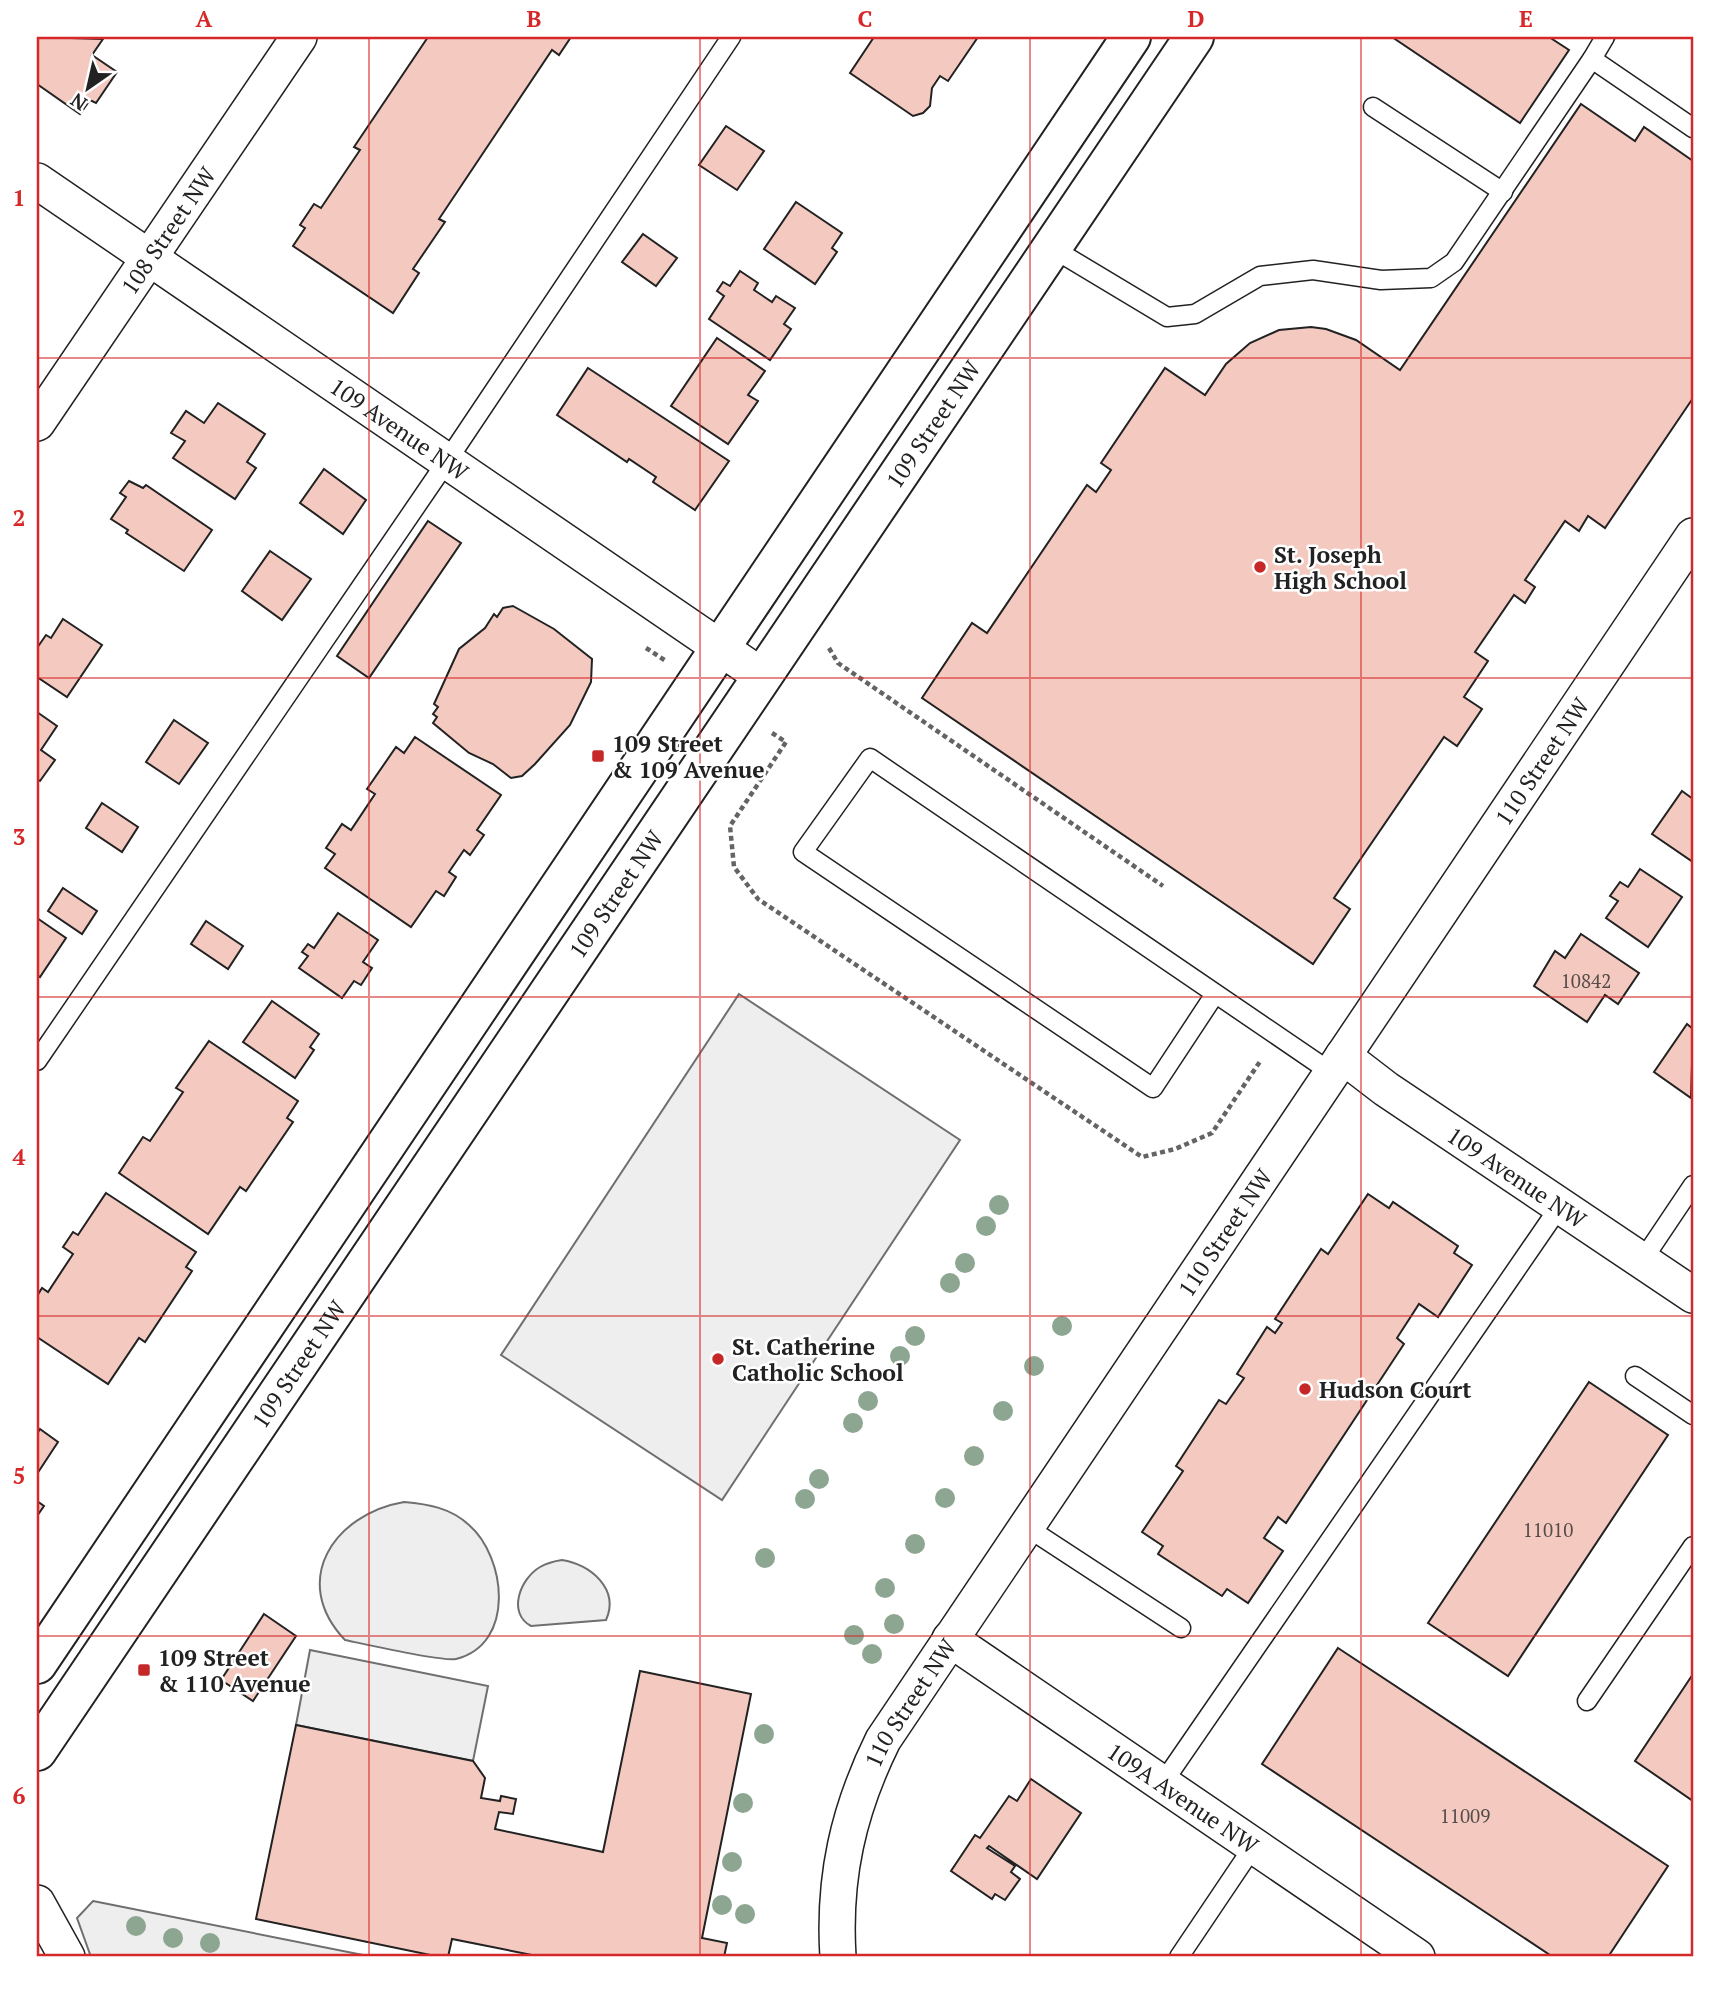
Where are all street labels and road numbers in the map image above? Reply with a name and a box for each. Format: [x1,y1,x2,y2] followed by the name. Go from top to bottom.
[114,160,222,300] street label: 108 Street NW
[879,354,987,494] street label: 109 Street NW
[324,370,475,487] street label: 109 Avenue NW
[1487,691,1596,831] street label: 110 Street NW
[561,824,670,964] street label: 109 Street NW
[1441,1119,1593,1235] street label: 109 Avenue NW
[1170,1162,1279,1302] street label: 110 Street NW
[244,1294,353,1434] street label: 109 Street NW
[857,1632,963,1772] street label: 110 Street NW
[1101,1735,1265,1860] street label: 109A Avenue NW

